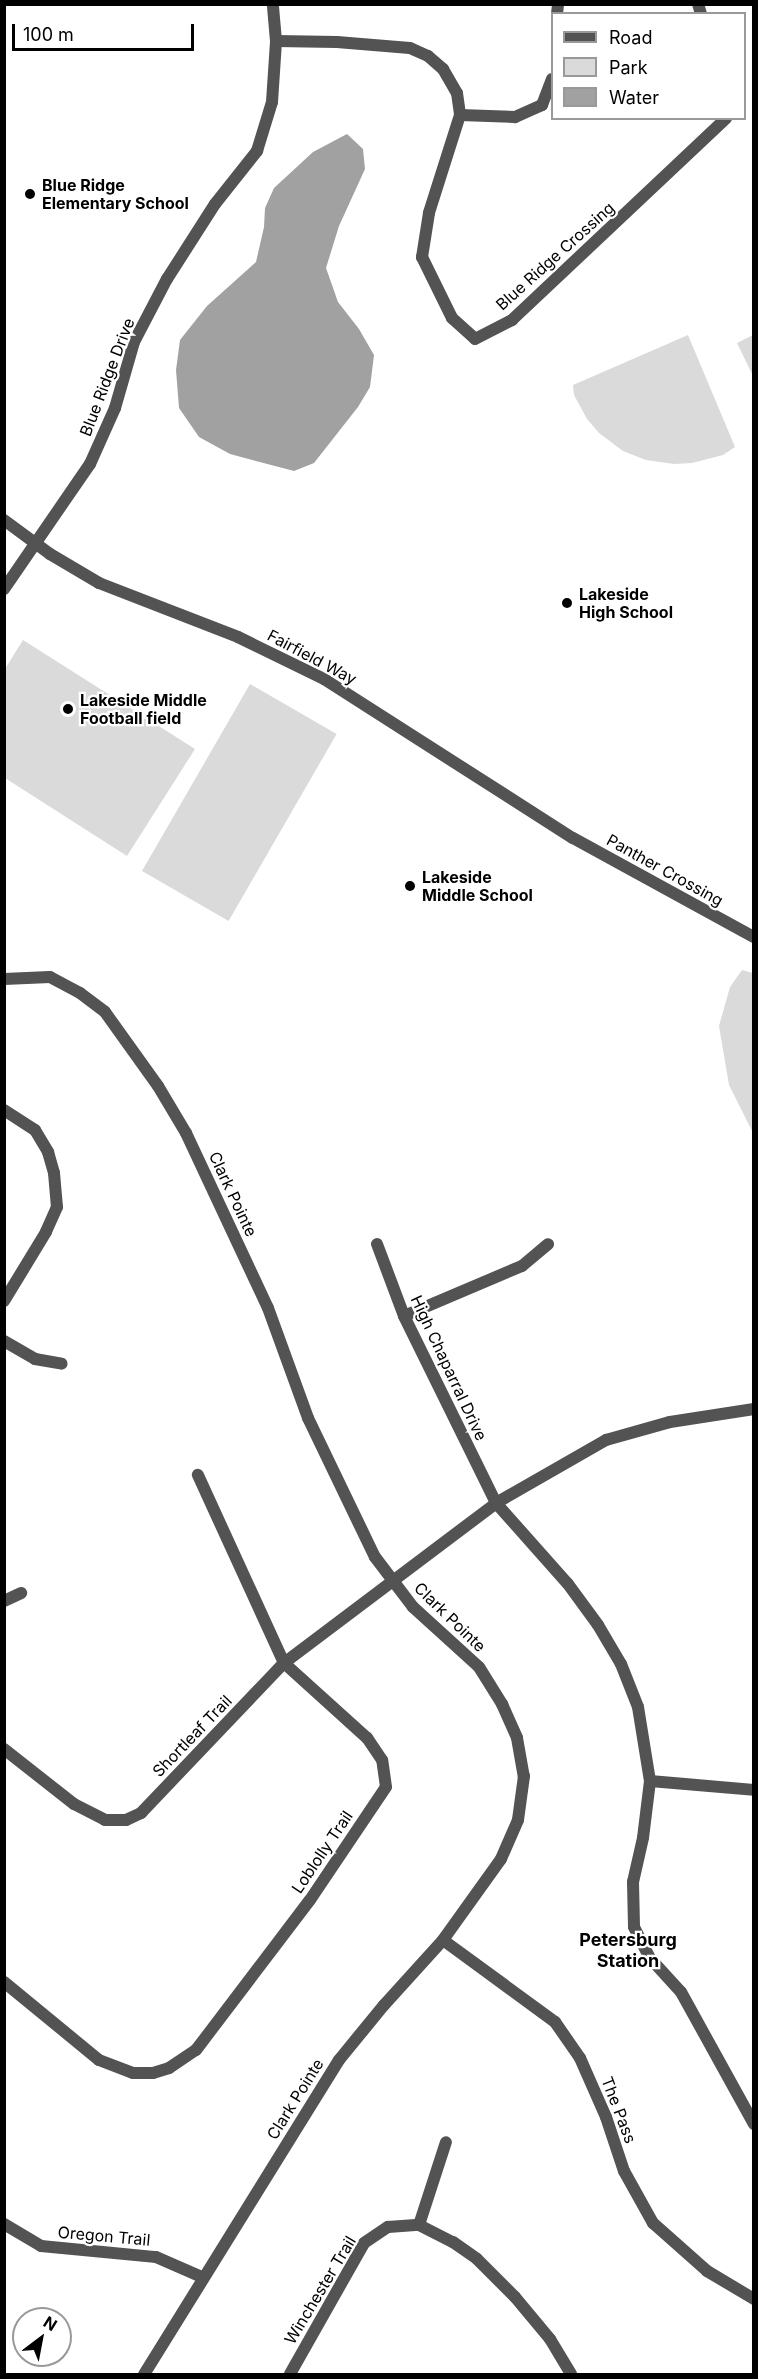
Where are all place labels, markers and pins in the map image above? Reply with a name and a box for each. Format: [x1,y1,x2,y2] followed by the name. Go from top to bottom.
[42,175,189,213] place label: Blue Ridge Elementary School
[23,187,37,201] marker: Blue Ridge Elementary School
[579,584,673,622] place label: Lakeside High School
[560,596,574,610] marker: Lakeside High School
[80,690,207,728] place label: Lakeside Middle Football field
[61,702,75,716] marker: Lakeside Middle Football field
[422,867,533,905] place label: Lakeside Middle School
[403,879,417,893] marker: Lakeside Middle School

